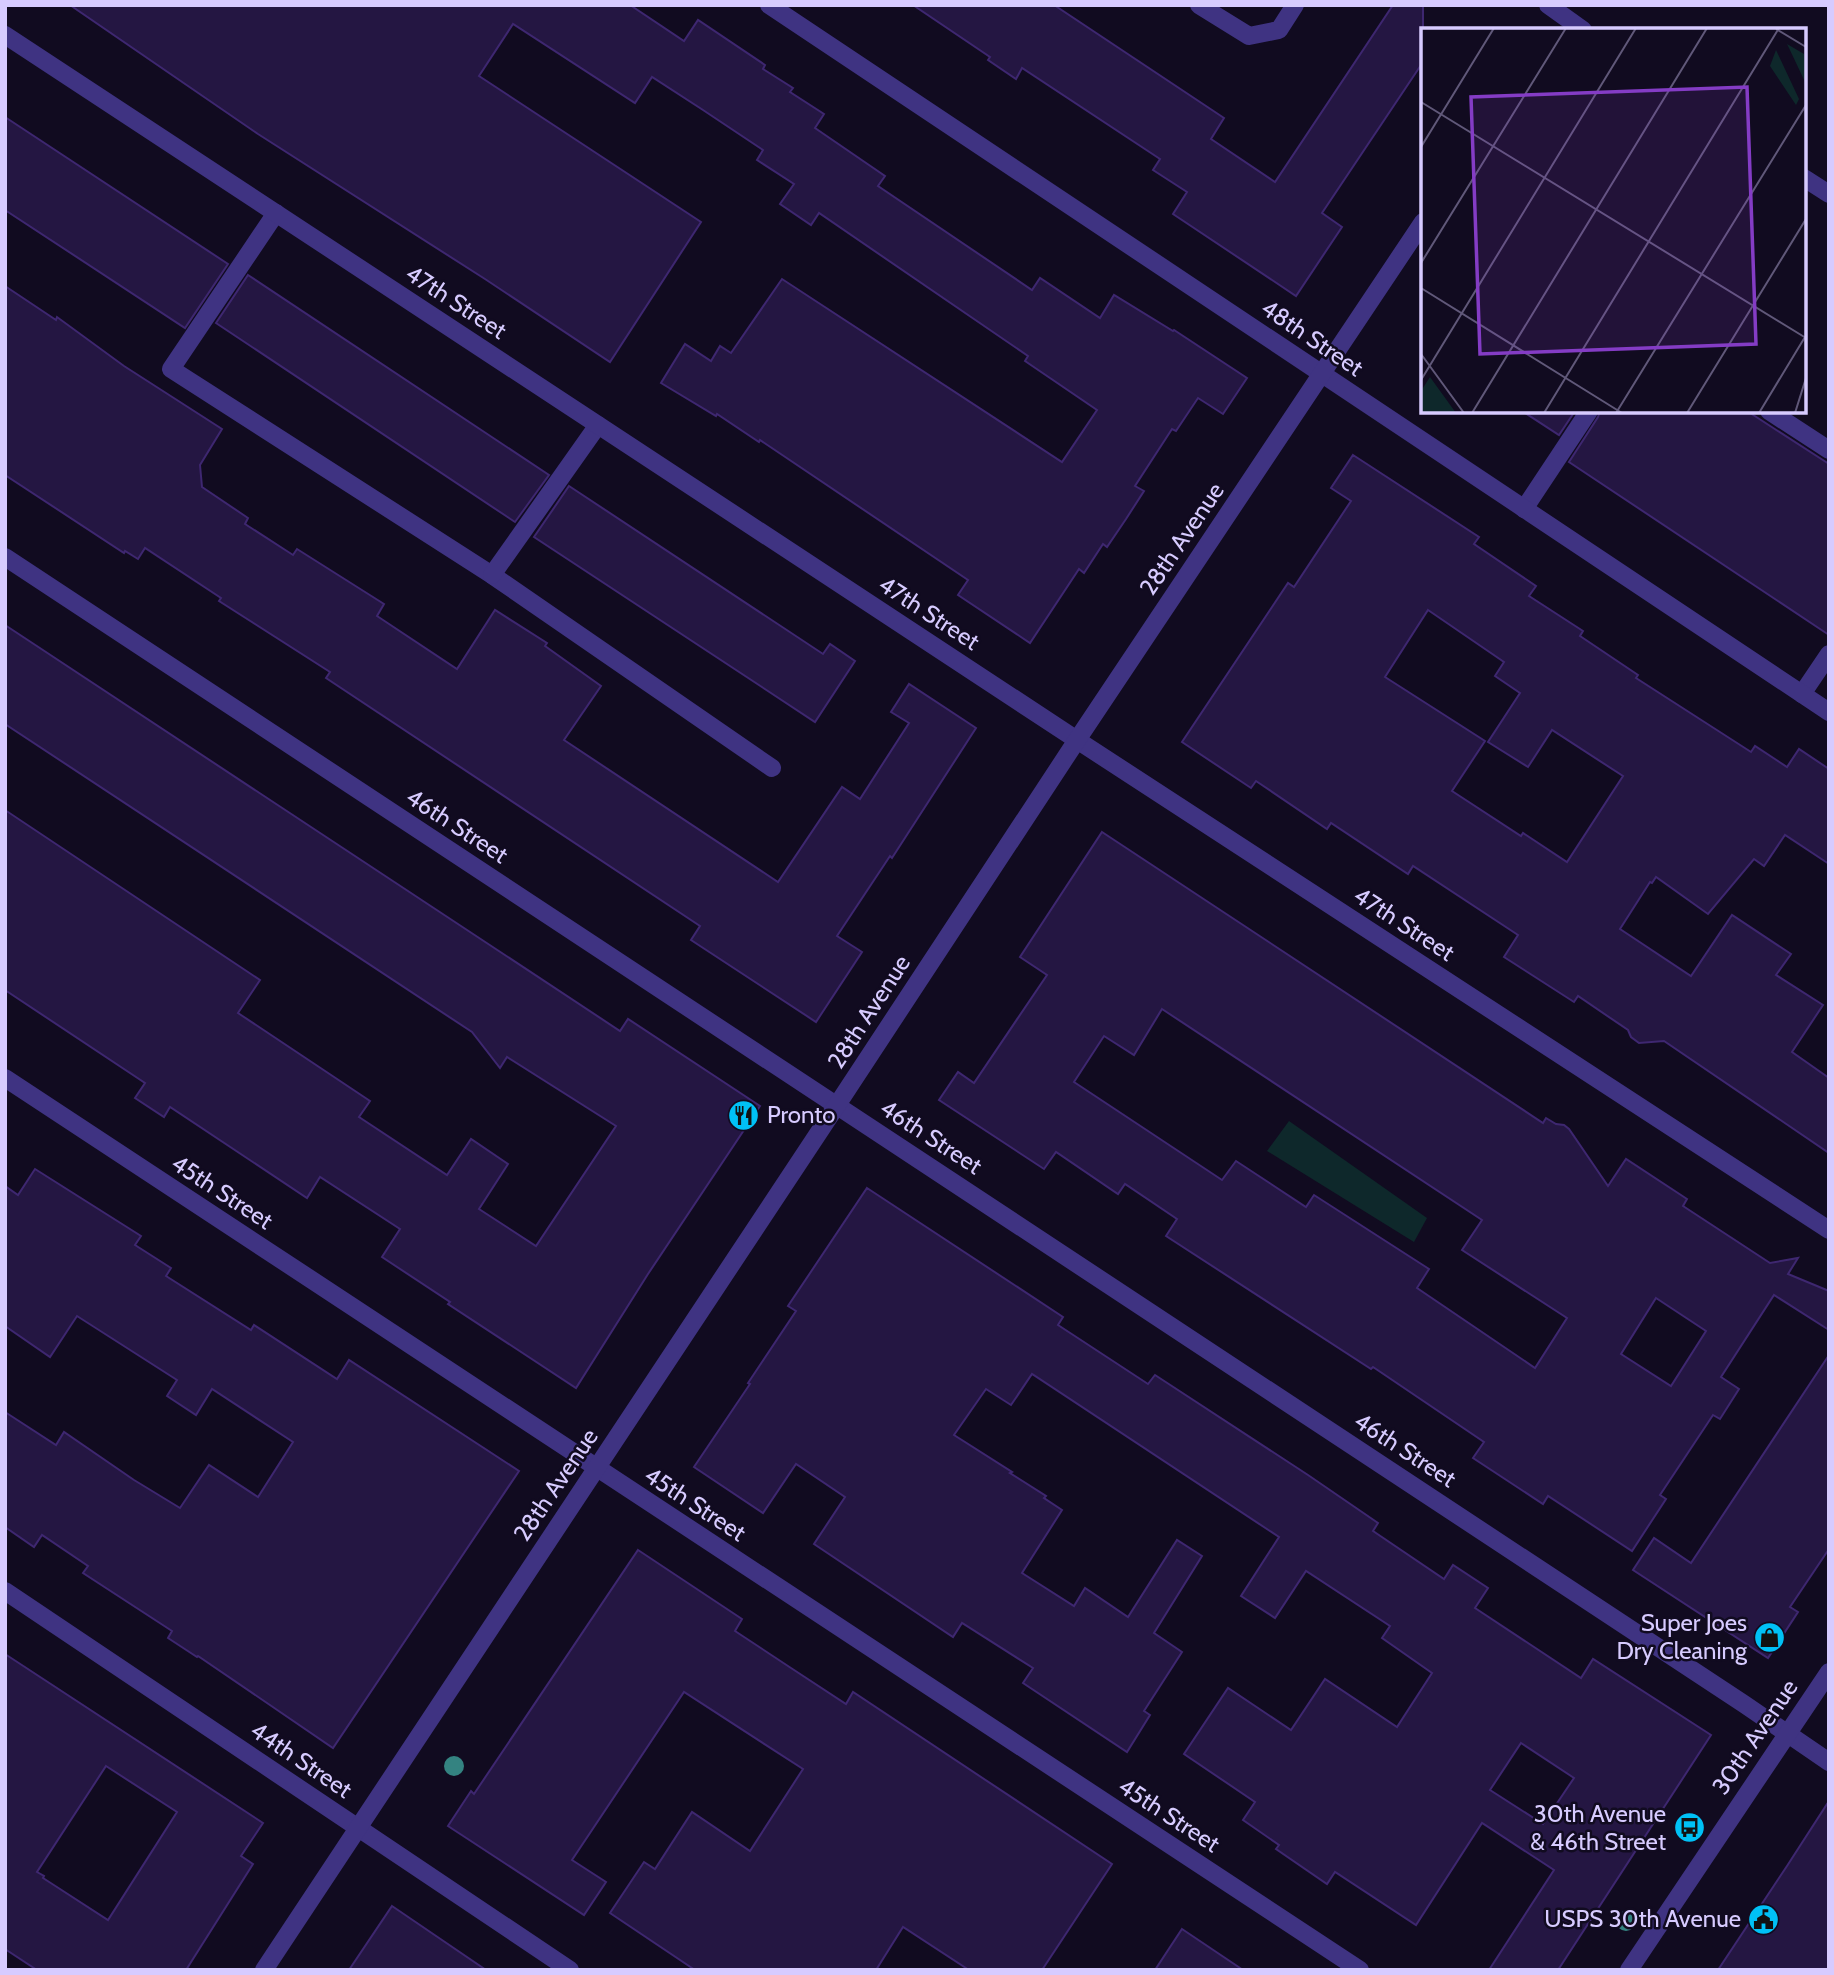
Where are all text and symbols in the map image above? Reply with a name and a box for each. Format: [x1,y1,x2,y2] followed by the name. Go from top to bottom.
[1421,28,1806,413] inset map
[401,258,512,345] street label: 47th Street
[1256,293,1369,382] street label: 48th Street
[1133,477,1230,601] street label: 28th Avenue
[874,569,985,656] street label: 47th Street
[401,782,514,869] street label: 46th Street
[1349,880,1460,967] street label: 47th Street
[821,949,916,1074] street label: 28th Avenue
[875,1093,988,1180] street label: 46th Street
[727,1098,761,1132] restaurant icon: Pronto
[767,1100,835,1129] place label: Pronto
[166,1148,278,1235] street label: 45th Street
[1349,1406,1462,1493] street label: 46th Street
[507,1423,604,1547] street label: 28th Avenue
[639,1460,751,1547] street label: 45th Street
[1617,1608,1748,1665] place label: Super Joes Dry Cleaning
[1753,1620,1787,1654] shop icon: Super Joes Dry Cleaning
[1706,1674,1804,1800] street label: 30th Avenue
[245,1715,357,1804] street label: 44th Street
[1113,1771,1225,1858] street label: 45th Street
[1530,1799,1666,1856] place label: 30th Avenue & 46th Street
[1672,1811,1706,1845] bus stop icon: 30th Avenue & 46th Street
[1747,1902,1781,1936] public building icon: USPS 30th Avenue
[1544,1904,1741,1933] place label: USPS 30th Avenue

